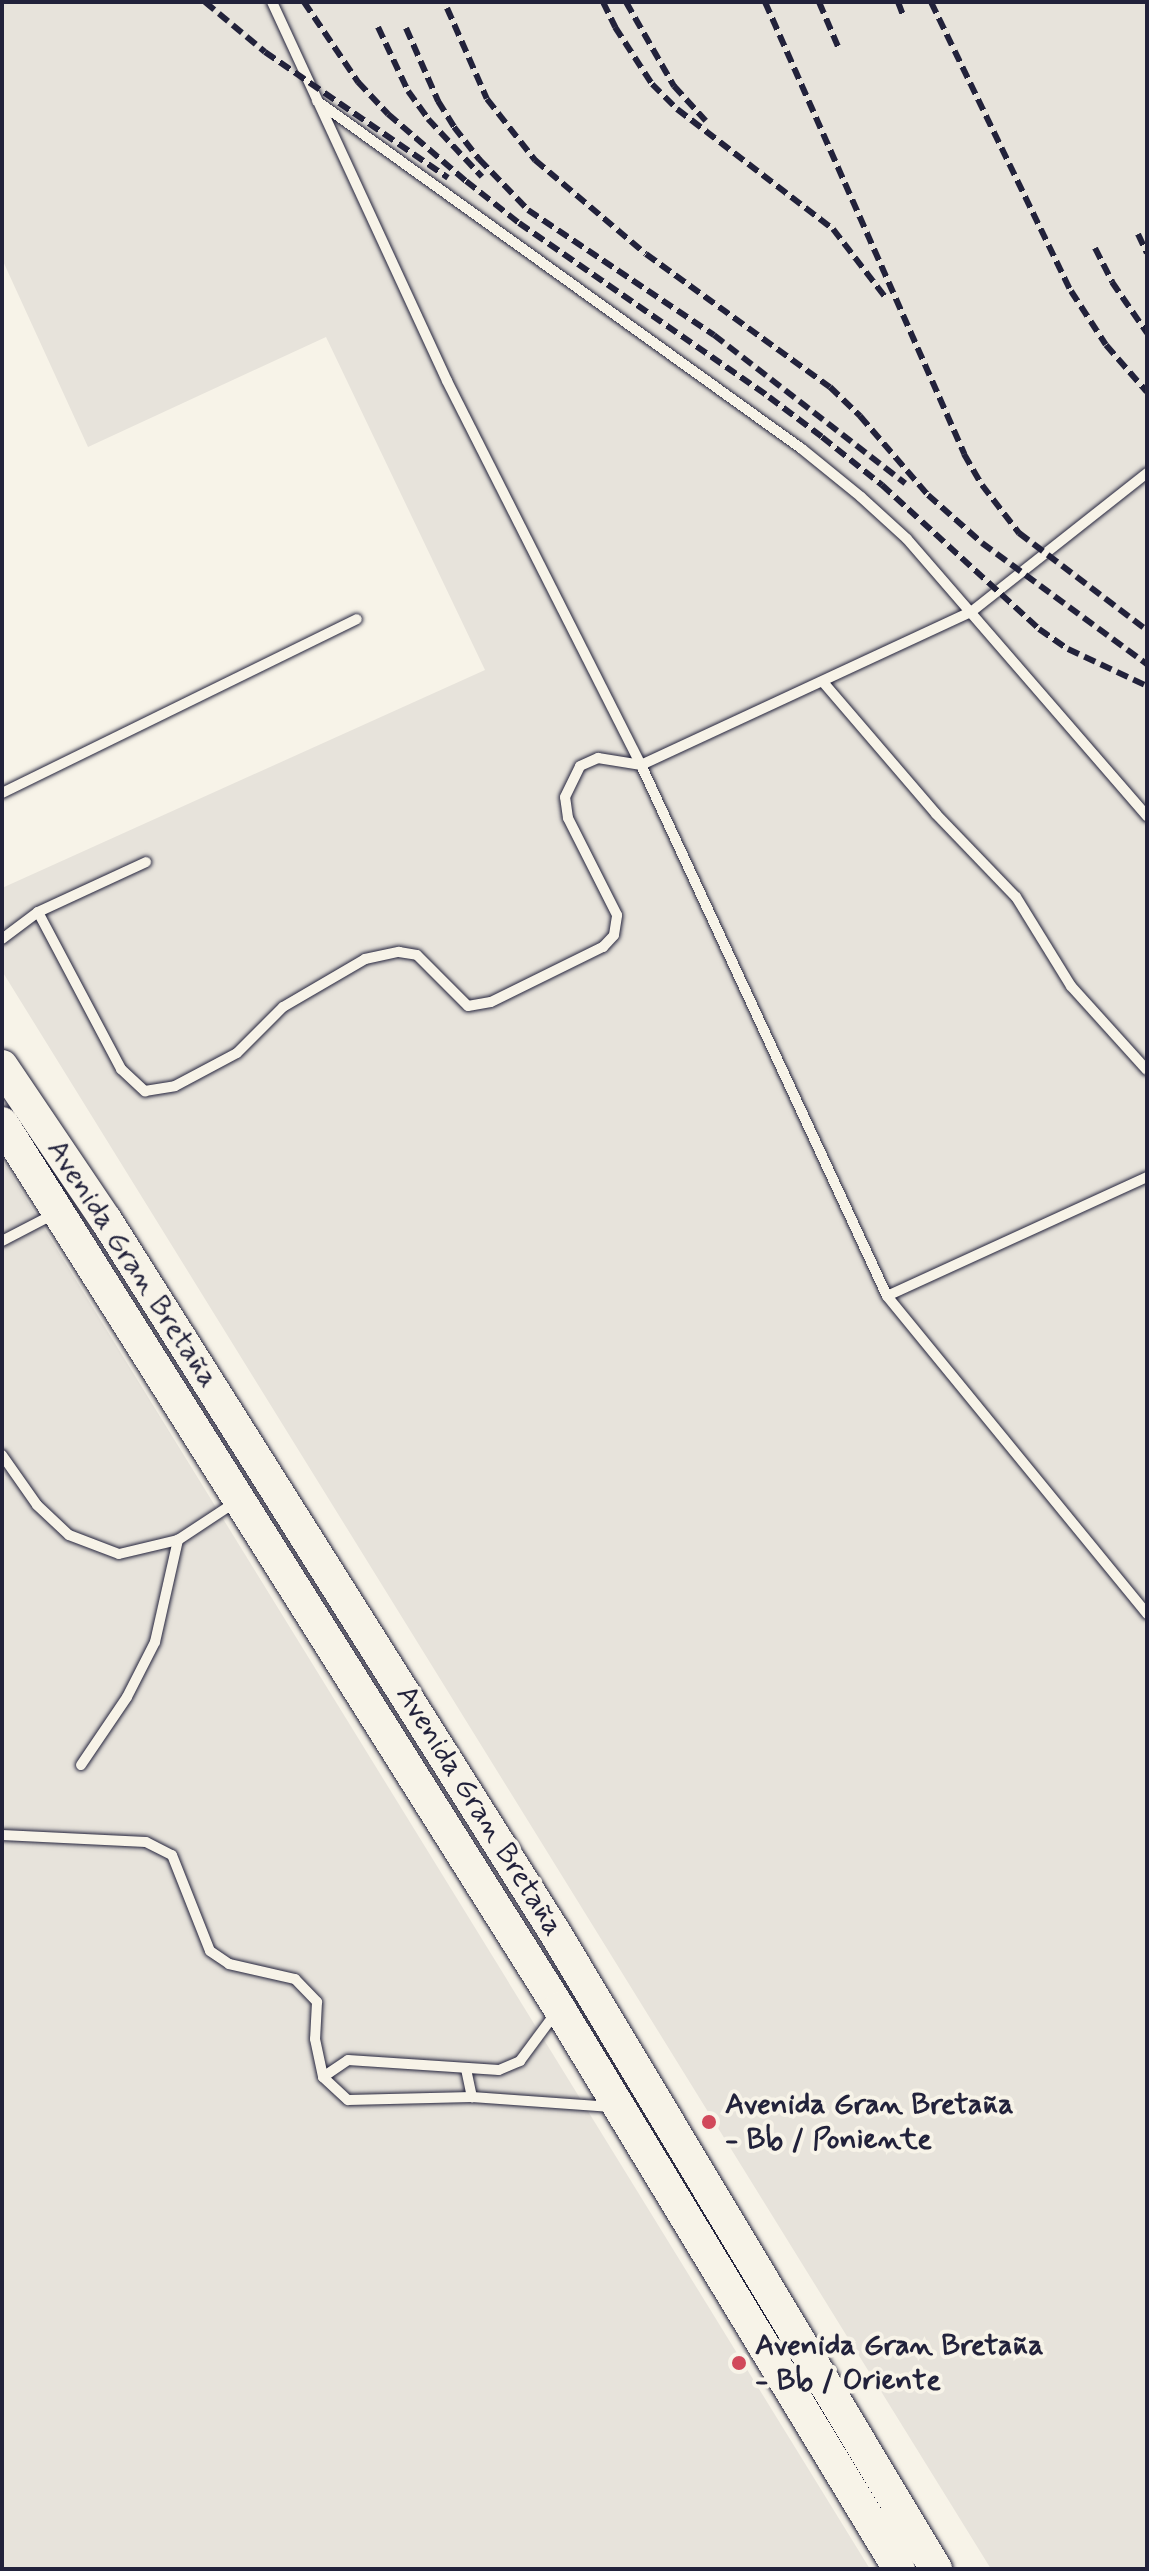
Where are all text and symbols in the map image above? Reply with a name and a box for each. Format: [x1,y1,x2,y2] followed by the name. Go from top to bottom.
[38,1132,226,1396] street label: Avenida Gran Bretaña
[387,1678,571,1944] street label: Avenida Gran Bretaña
[725,2087,1015,2158] place label: Avenida Gran Bretaña - Bb / Poniente
[700,2113,718,2131] marker: Avenida Gran Bretaña - Bb / Poniente
[755,2328,1045,2398] place label: Avenida Gran Bretaña - Bb / Oriente
[730,2354,748,2372] marker: Avenida Gran Bretaña - Bb / Oriente

